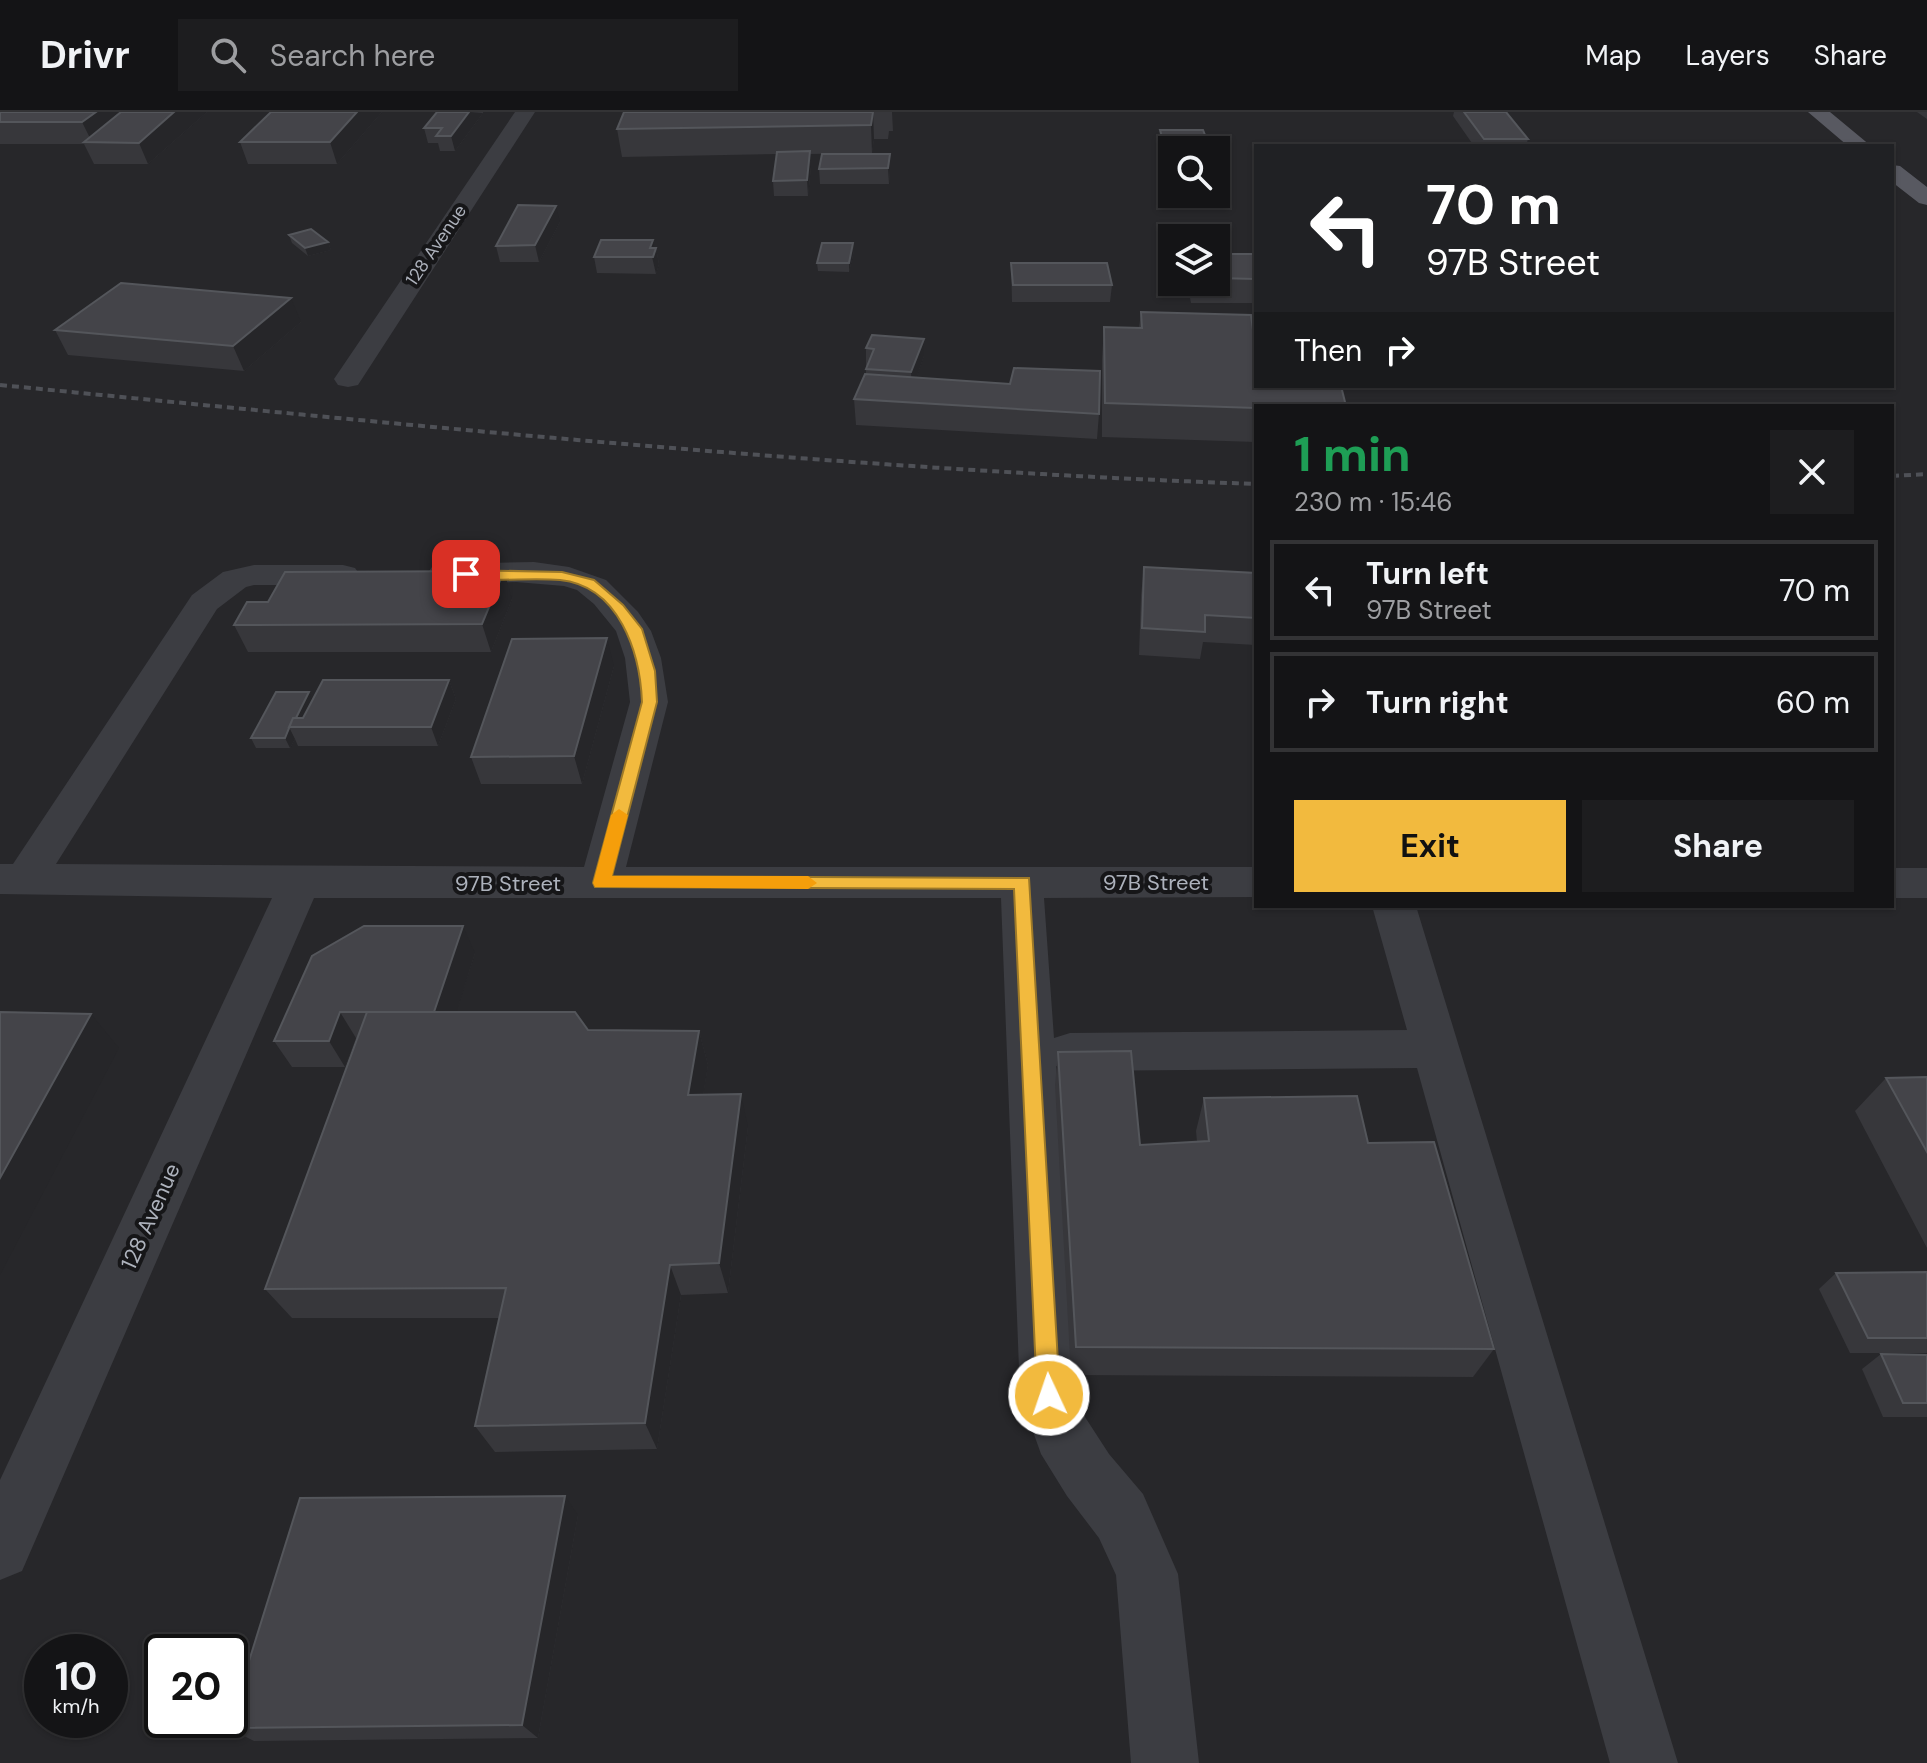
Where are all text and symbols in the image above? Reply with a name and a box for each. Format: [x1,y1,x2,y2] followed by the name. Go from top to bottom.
[178,19,738,91] search box
[40,30,130,80] text: Drivr
[206,33,250,77] icon: search
[270,36,435,75] text: Search here
[1585,37,1642,74] text: Map
[1686,37,1770,74] text: Layers
[1814,37,1887,74] text: Share
[1158,136,1230,296] map controls
[1158,136,1230,208] button: search
[1426,168,1561,241] text: 70 m
[1294,176,1398,280] icon: left
[400,200,472,290] street label: 128 Avenue
[1158,224,1230,296] button: layers
[1426,239,1600,286] text: 97B Street
[1378,328,1422,372] icon: right
[1294,331,1362,370] text: Then
[1294,423,1411,486] text: 1 min
[1770,430,1854,514] button: close
[1294,485,1453,519] text: 230 m · 15:46
[432,540,500,608] pin
[444,552,488,596] icon: arrive
[1366,554,1489,593] text: Turn left
[1298,568,1342,612] icon: left
[1779,571,1850,610] text: 70 m
[1366,593,1492,627] text: 97B Street
[1298,680,1342,724] icon: right
[1366,683,1509,722] text: Turn right
[1776,683,1850,722] text: 60 m
[1294,800,1566,892] button: Exit
[1582,800,1854,892] button: Share
[1103,868,1209,897] street label: 97B Street
[455,869,561,898] street label: 97B Street
[114,1159,187,1274] street label: 128 Avenue
[1007,1353,1091,1437] position arrow
[144,1634,248,1738] speed limit sign: 20
[55,1650,97,1702] text: 10
[52,1693,100,1719] text: km/h

